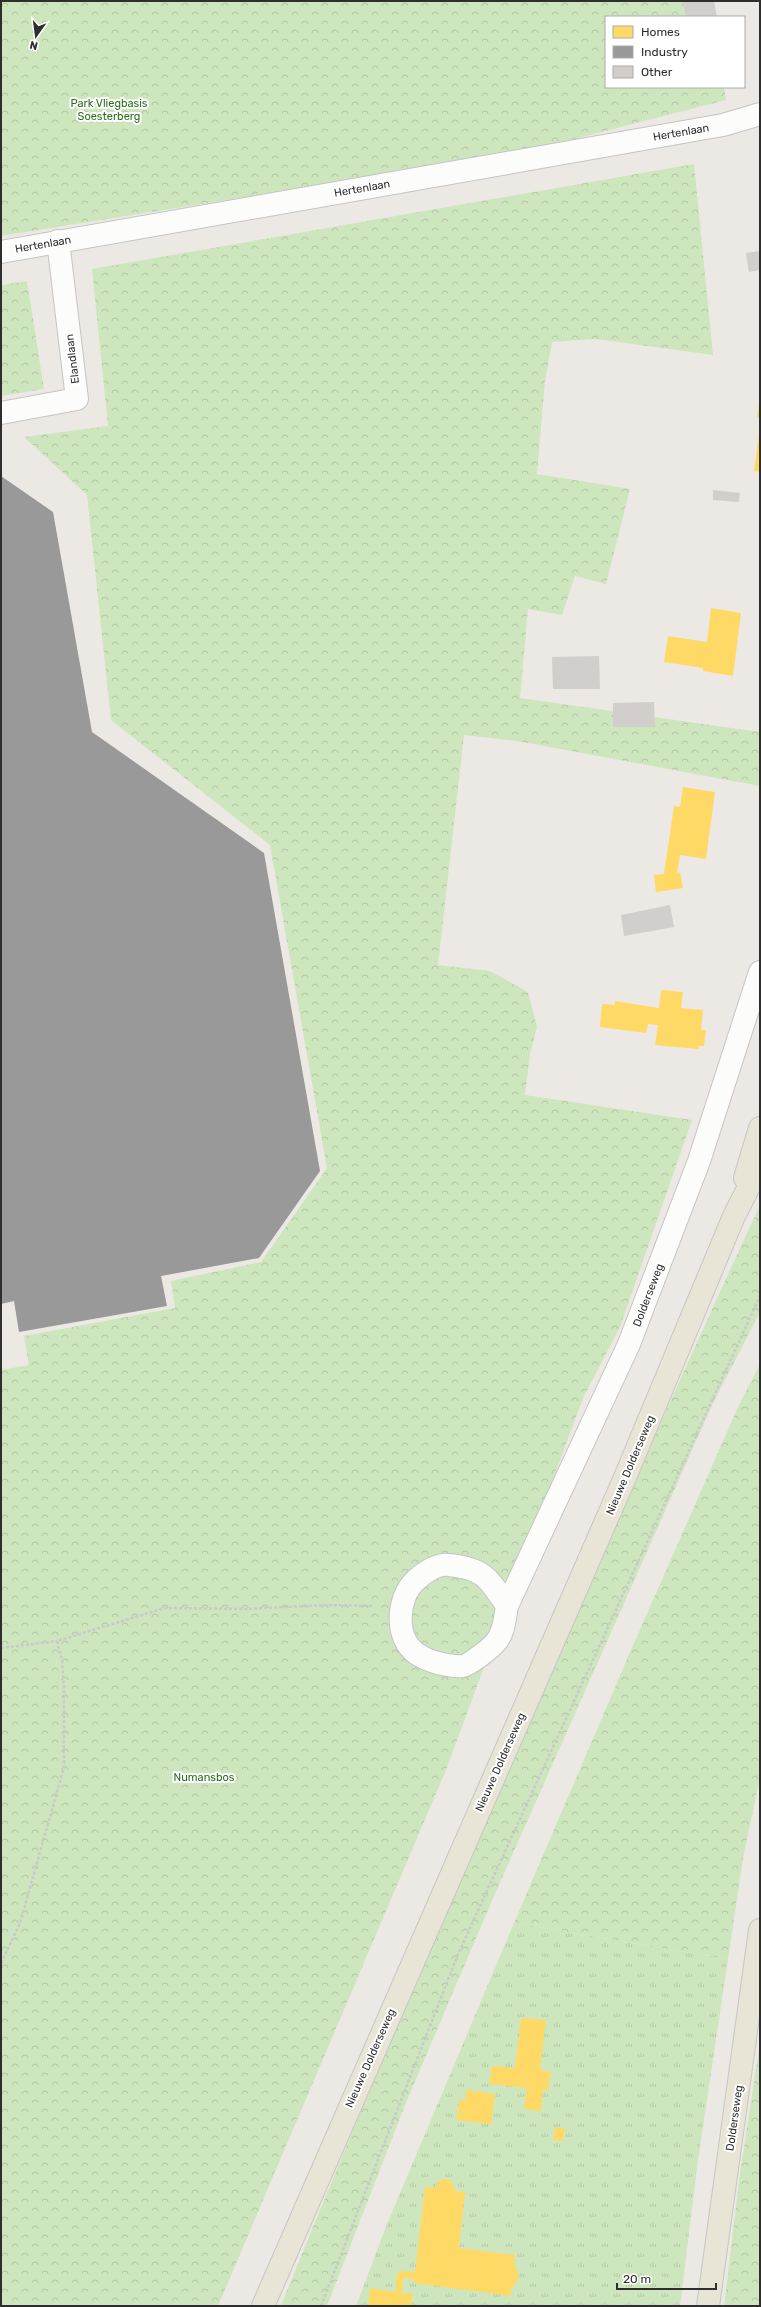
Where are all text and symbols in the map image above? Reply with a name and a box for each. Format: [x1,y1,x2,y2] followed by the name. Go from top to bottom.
[16,16,56,56] north arrow
[605,16,745,88] legend
[641,25,680,39] text: Homes
[28,38,39,52] text: N
[641,45,688,59] text: Industry
[641,65,673,79] text: Other
[71,97,148,123] park label: Park Vliegbasis Soesterberg
[652,121,710,144] street label: Hertenlaan
[333,177,391,200] street label: Hertenlaan
[14,233,72,256] street label: Hertenlaan
[63,333,82,385] street label: Elandlaan
[630,1262,666,1329] street label: Dolderseweg
[604,1413,657,1517] street label: Nieuwe Dolderseweg
[473,1711,528,1814] street label: Nieuwe Dolderseweg
[174,1771,235,1784] park label: Numansbos
[343,2007,398,2110] street label: Nieuwe Dolderseweg
[723,2084,746,2152] street label: Dolderseweg
[617,2265,716,2291] scale bar
[623,2272,651,2286] text: 20 m

